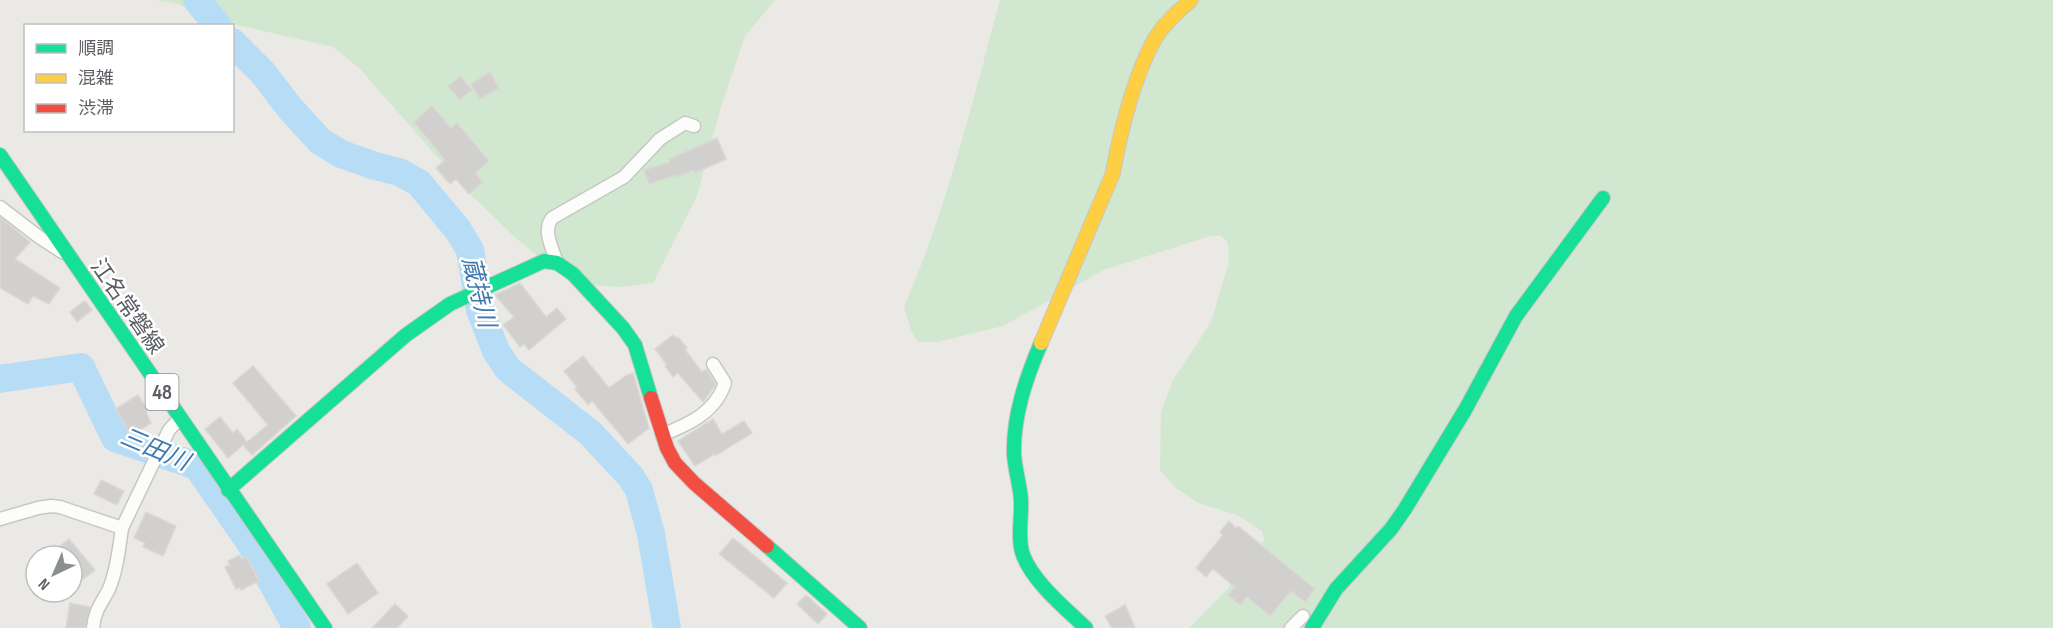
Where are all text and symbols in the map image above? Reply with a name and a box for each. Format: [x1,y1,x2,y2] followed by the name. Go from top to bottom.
[24,24,234,132] legend
[78,38,114,59] text: 順調
[78,68,114,89] text: 混雑
[78,98,114,119] text: 渋滞
[84,254,169,360] street label: 江名常磐線
[456,254,502,333] water label: 蔵持川
[146,374,178,410] road number: 48
[116,422,196,478] water label: 三田川
[24,544,84,604] north arrow
[35,574,54,594] text: N

